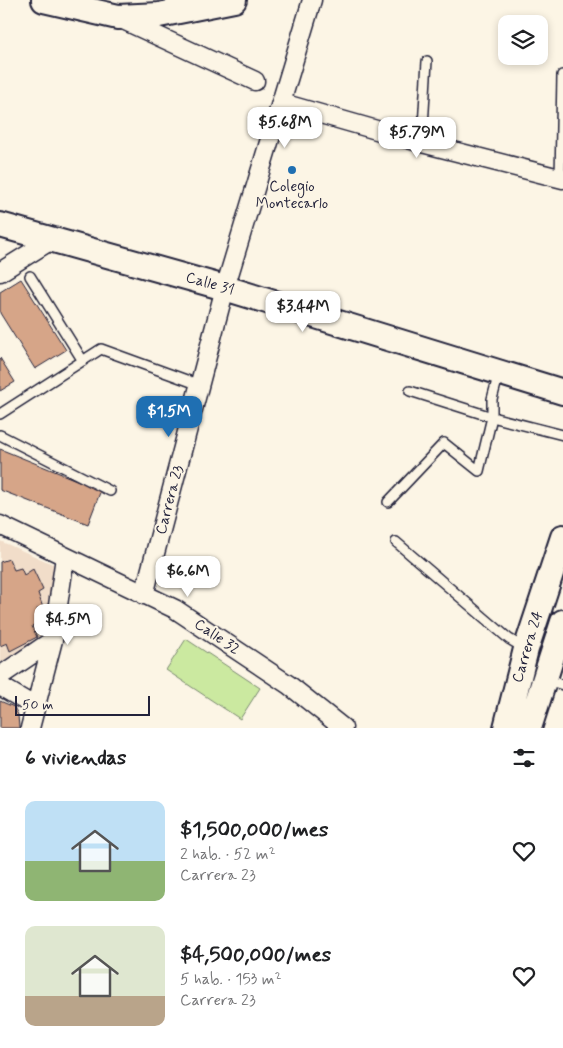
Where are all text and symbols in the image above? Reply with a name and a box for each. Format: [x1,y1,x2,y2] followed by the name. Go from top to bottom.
[498,15,548,65] map controls
[498,15,548,65] button: layers
[244,106,326,149] pin: $5.68M
[258,112,312,133] text: $5.68M
[376,116,458,159] pin: $5.79M
[389,122,445,143] text: $5.79M
[286,164,298,176] marker: Colegio Montecarlo
[256,177,328,214] place label: Colegio Montecarlo
[183,268,237,300] street label: Calle 31
[262,290,344,333] pin: $3.44M
[276,296,330,317] text: $3.44M
[134,396,204,438] pin: $1.5M
[147,401,191,422] text: $1.5M
[151,463,189,537] street label: Carrera 23
[153,556,223,598] pin: $6.6M
[166,561,210,582] text: $6.6M
[33,604,103,646] pin: $4.5M
[45,609,91,630] text: $4.5M
[508,609,548,685] street label: Carrera 24
[190,614,244,660] street label: Calle 32
[15,693,150,716] scale bar
[22,696,53,714] text: 50 m
[25,744,126,772] text: 6 viviendas
[510,744,538,772] icon: filters
[180,816,328,844] text: $1,500,000/mes
[65,821,125,881] icon: home
[510,837,538,865] icon: heart
[180,844,276,865] text: 2 hab. · 52 m²
[180,865,256,886] text: Carrera 23
[180,941,331,969] text: $4,500,000/mes
[65,946,125,1006] icon: home
[510,962,538,990] icon: heart
[180,969,282,990] text: 5 hab. · 153 m²
[180,990,256,1011] text: Carrera 23

